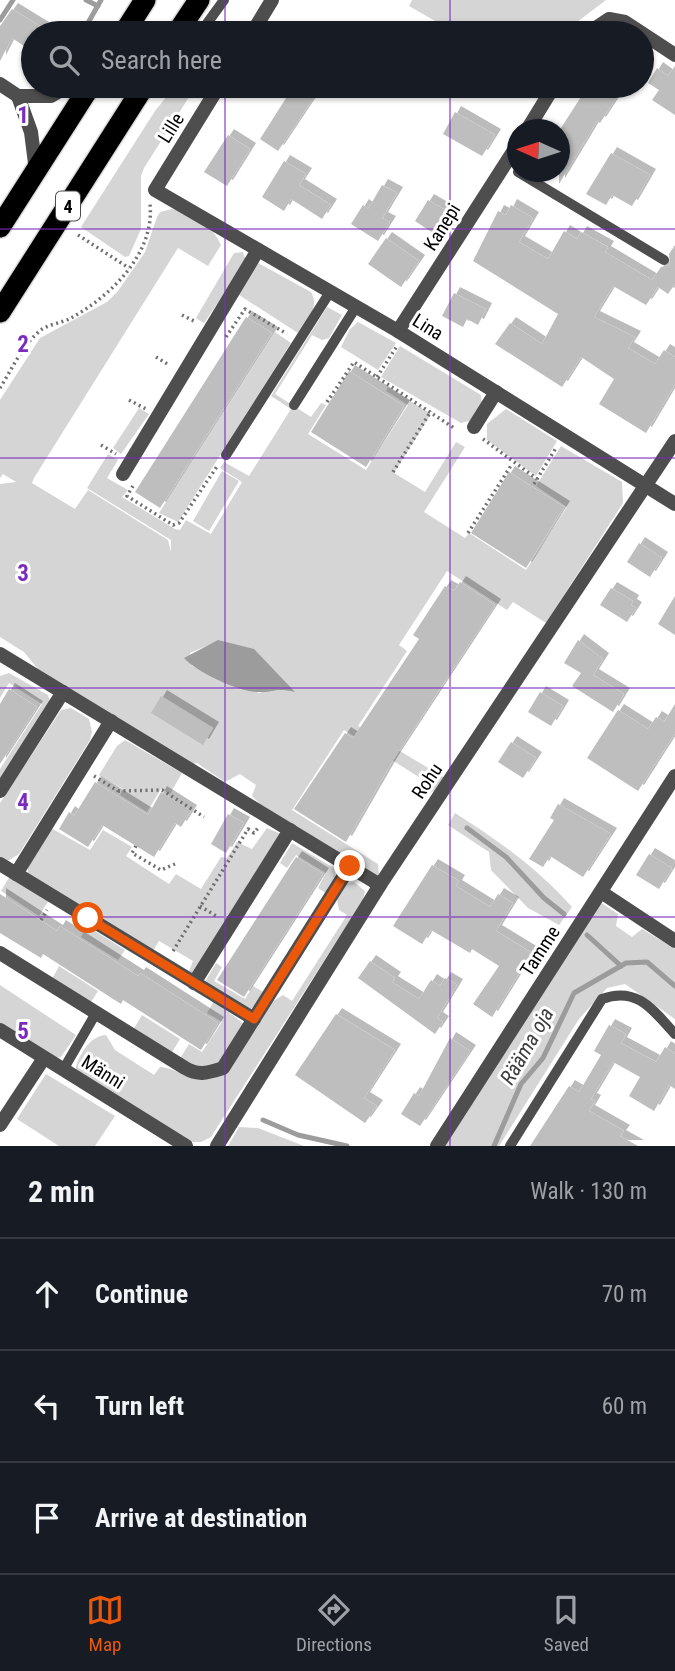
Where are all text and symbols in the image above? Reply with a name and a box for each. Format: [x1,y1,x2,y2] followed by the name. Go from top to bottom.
[21,21,654,98] search box
[45,41,83,79] icon: search
[101,45,222,75] text: Search here
[17,102,29,129] text: 1
[153,109,189,147] street label: Lille
[507,119,570,182] north arrow
[56,191,80,220] road number: 4
[419,199,465,255] street label: Kanepi
[408,309,448,345] street label: Lina
[17,331,29,358] text: 2
[17,560,29,587] text: 3
[407,759,447,803] street label: Rohu
[17,789,29,816] text: 4
[334,850,365,881] route end
[72,902,103,933] route start
[515,921,565,981] street label: Tamme
[495,1003,559,1089] water label: Rääma oja
[17,1018,29,1045] text: 5
[77,1050,129,1094] street label: Männi
[28,1174,95,1209] text: 2 min
[530,1178,647,1205] text: Walk · 130 m
[28,1275,66,1313] icon: ahead
[95,1279,188,1309] text: Continue
[602,1281,647,1308] text: 70 m
[28,1387,66,1425] icon: left
[95,1391,184,1421] text: Turn left
[602,1393,647,1420] text: 60 m
[28,1499,66,1537] icon: arrive
[95,1503,307,1533] text: Arrive at destination
[86,1591,124,1656] tab: Map
[296,1591,372,1656] tab: Directions
[544,1591,589,1656] tab: Saved

